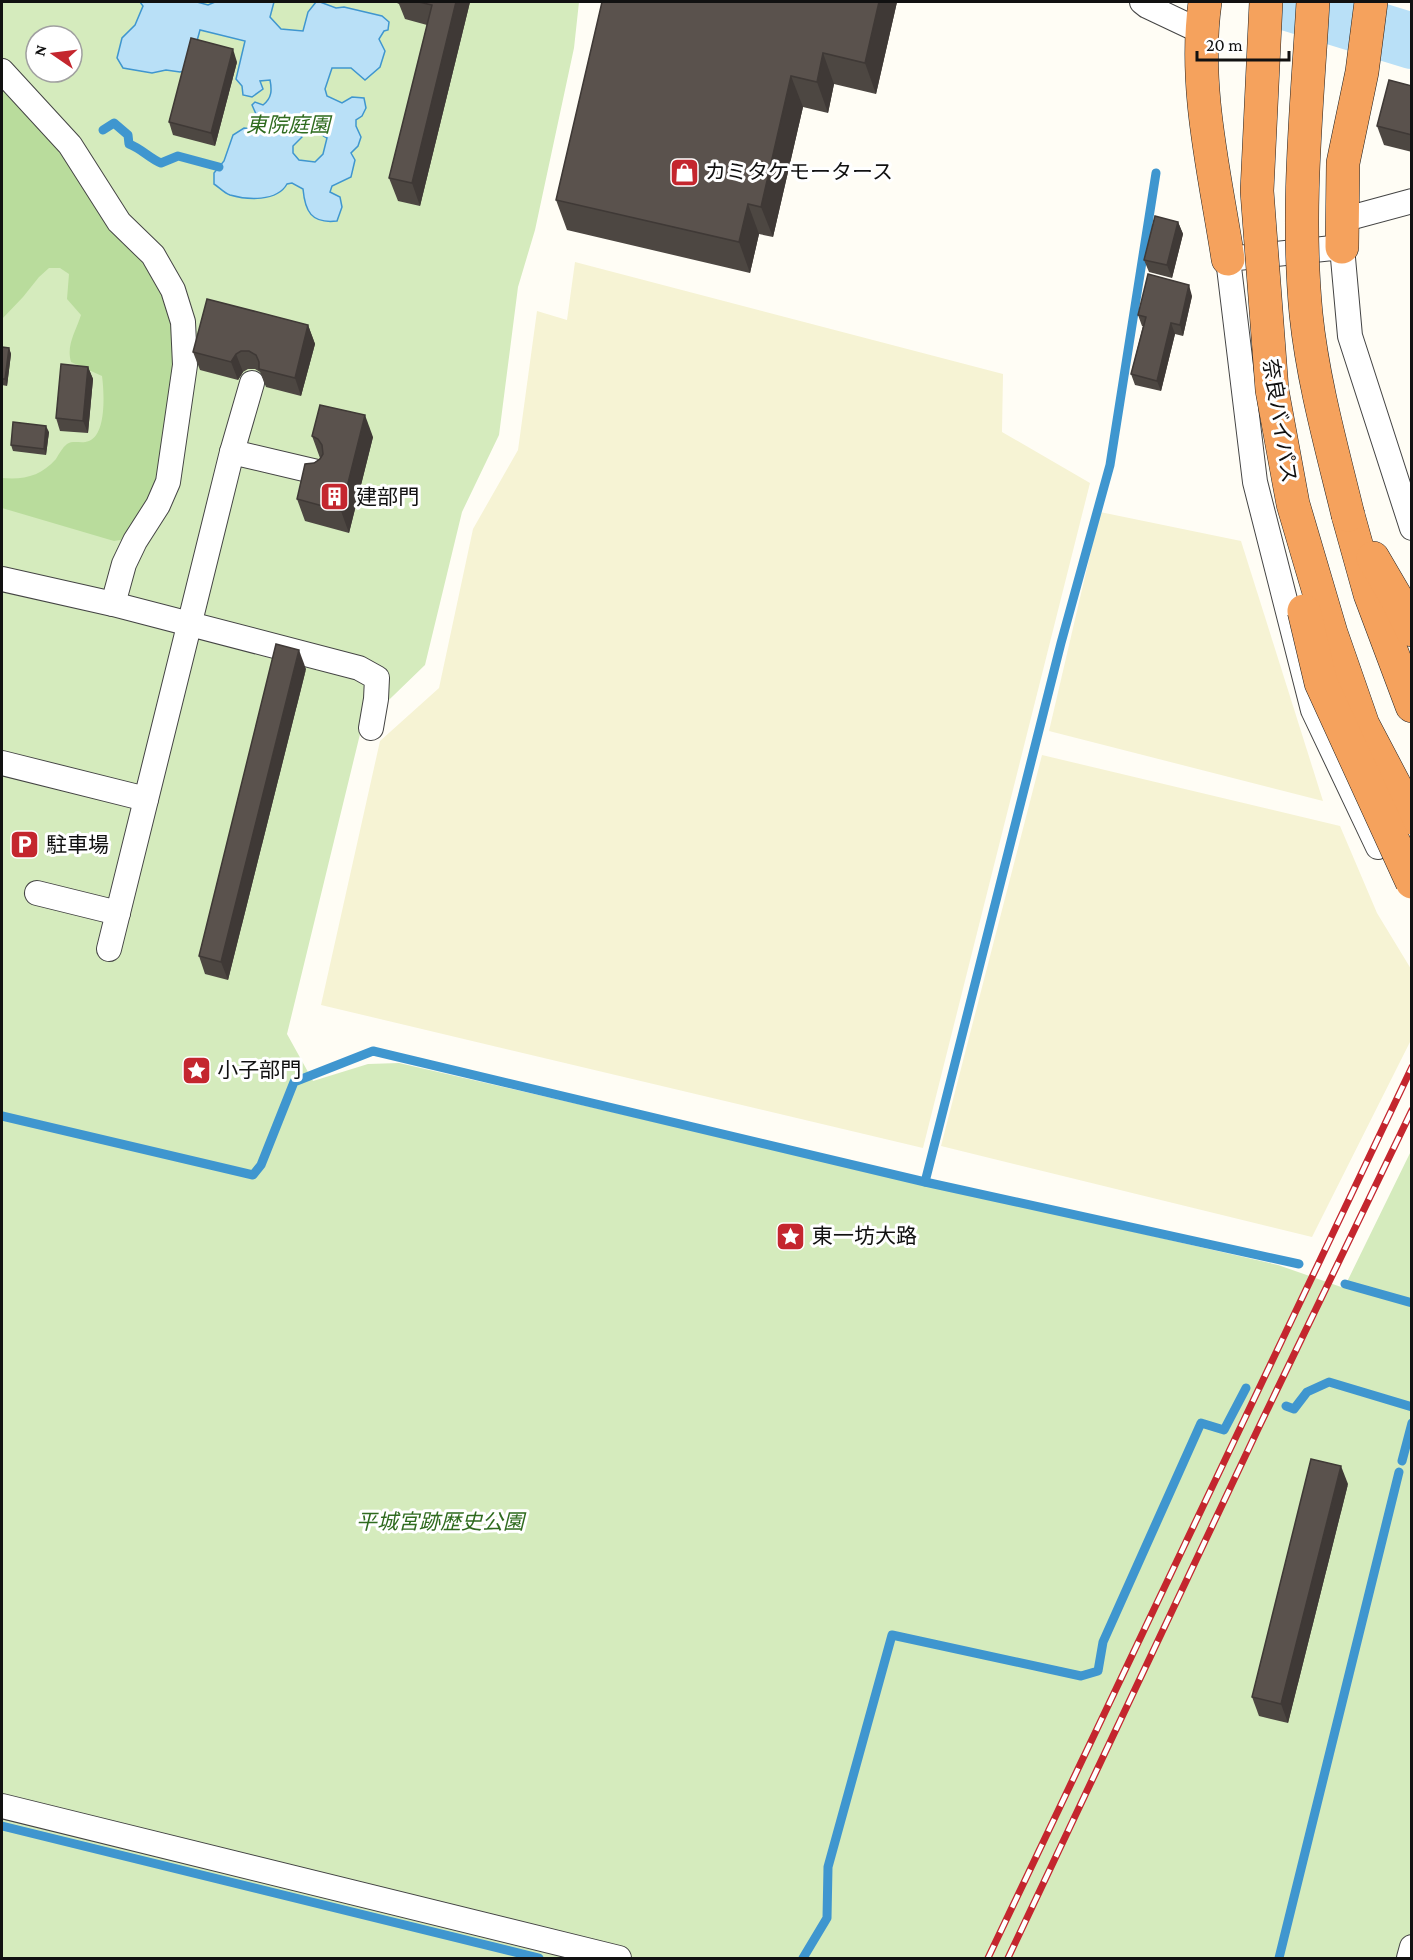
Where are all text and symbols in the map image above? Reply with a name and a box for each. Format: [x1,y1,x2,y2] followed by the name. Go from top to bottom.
[24,24,84,84] north arrow
[1197,24,1288,62] scale bar
[1206,35,1243,55] text: 20 m
[30,43,50,58] text: N
[246,113,333,137] park label: 東院庭園
[668,156,700,188] shop icon: カミタケモータース
[705,160,893,184] place label: カミタケモータース
[1258,357,1302,485] street label: 奈良バイパス
[319,481,351,513] building icon: 建部門
[356,485,419,509] place label: 建部門
[9,829,41,861] parking icon: 駐車場
[46,833,109,857] place label: 駐車場
[180,1054,212,1086] place icon: 小子部門
[217,1058,301,1082] place label: 小子部門
[775,1220,807,1252] place icon: 東一坊大路
[812,1224,917,1248] place label: 東一坊大路
[356,1510,527,1534] park label: 平城宮跡歴史公園

